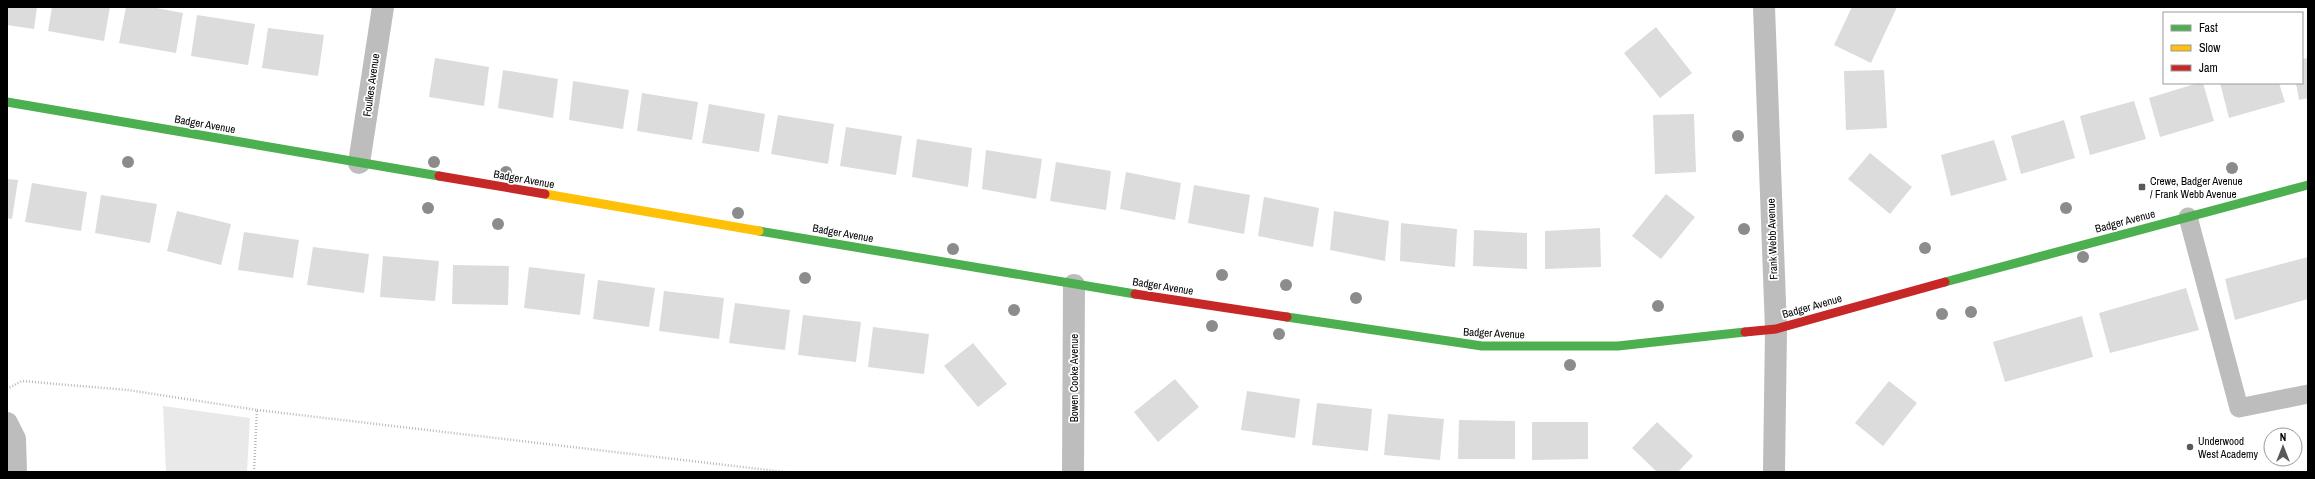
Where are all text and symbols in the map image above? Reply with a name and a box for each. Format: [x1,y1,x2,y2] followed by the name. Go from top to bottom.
[2163,12,2303,84] legend
[2199,20,2218,36] text: Fast
[2199,40,2221,56] text: Slow
[360,53,382,117] street label: Foulkes Avenue
[2199,60,2218,76] text: Jam
[173,112,237,136] street label: Badger Avenue
[492,167,556,191] street label: Badger Avenue
[2150,174,2243,201] place label: Crewe, Badger Avenue / Frank Webb Avenue
[2137,182,2147,192] marker: Crewe, Badger Avenue / Frank Webb Avenue
[1764,198,1780,280] street label: Frank Webb Avenue
[2093,206,2157,236] street label: Badger Avenue
[811,221,875,245] street label: Badger Avenue
[1132,274,1194,298] street label: Badger Avenue
[1780,291,1844,321] street label: Badger Avenue
[1463,324,1525,342] street label: Badger Avenue
[1067,334,1081,422] street label: Bowen Cooke Avenue
[2263,427,2303,467] north arrow
[2280,430,2286,444] text: N
[2198,434,2258,461] place label: Underwood West Academy
[2185,442,2195,452] marker: Underwood West Academy

